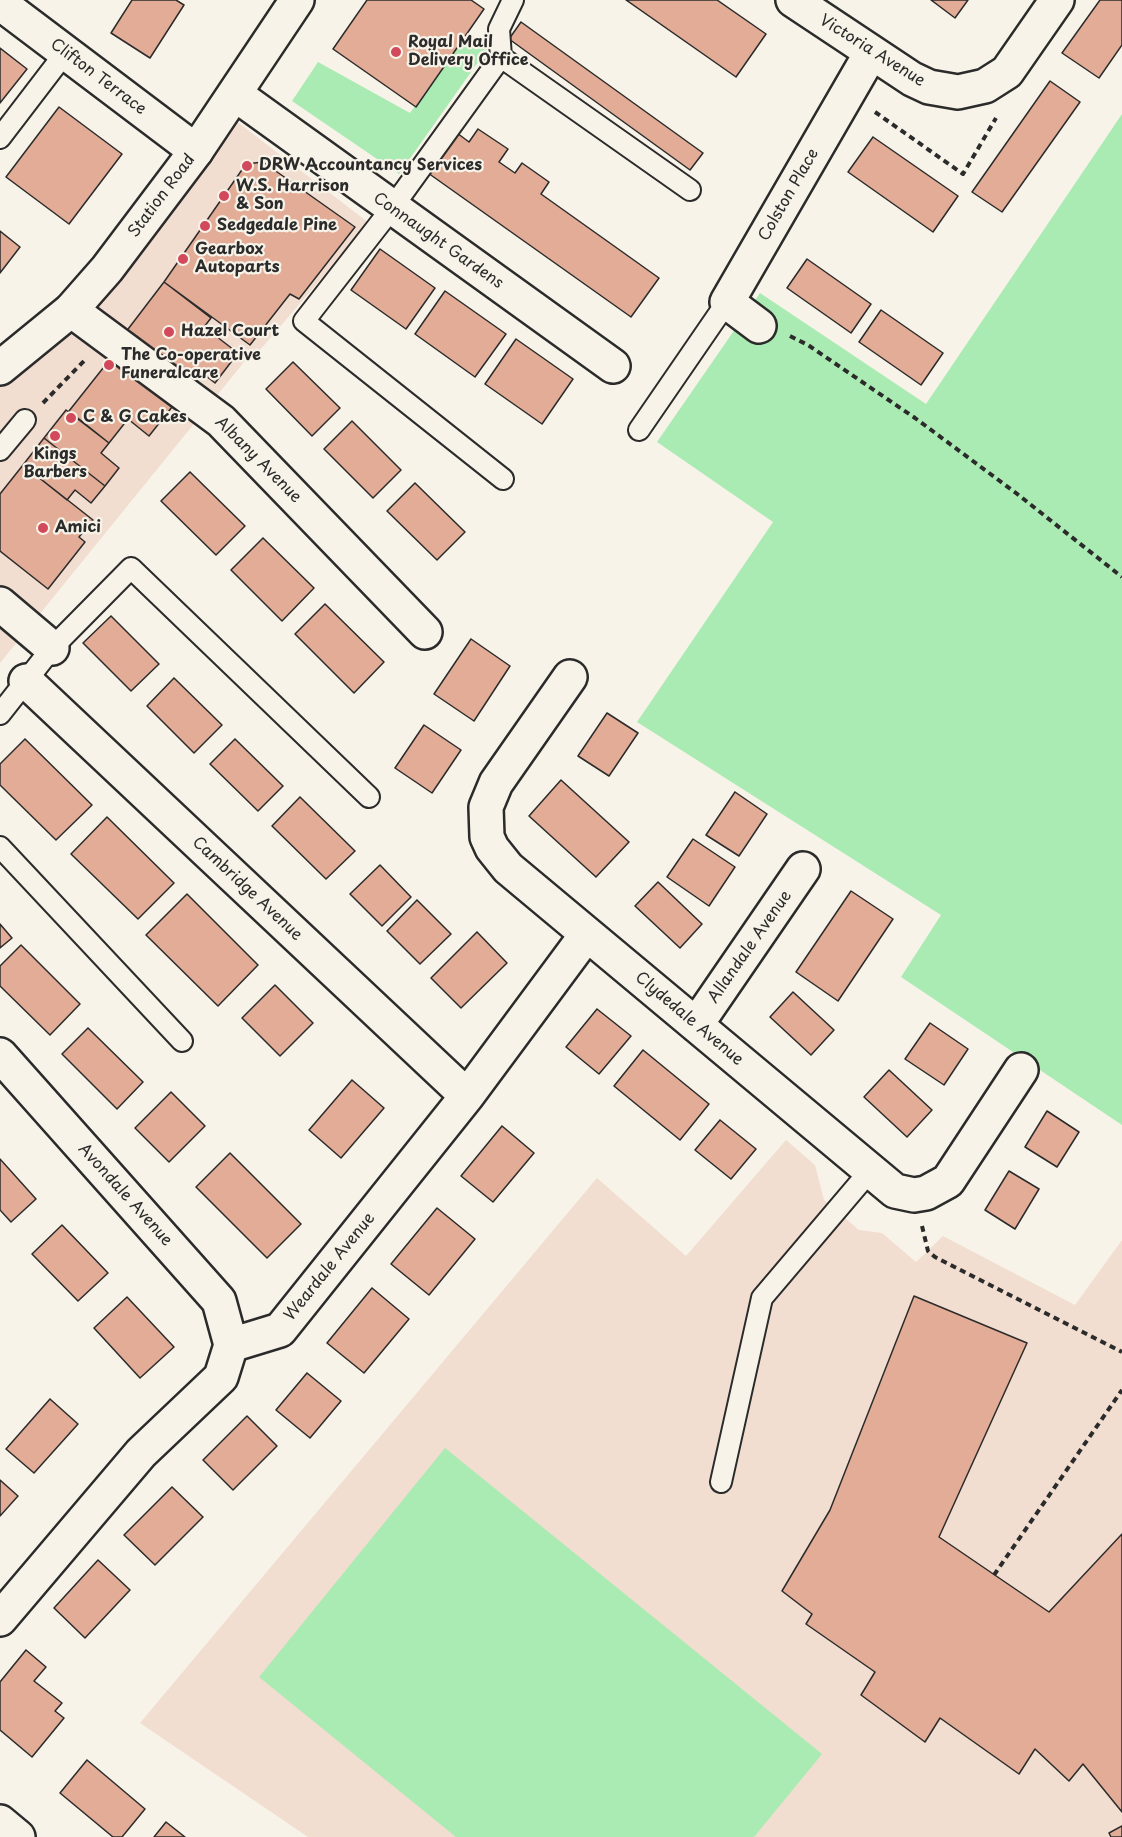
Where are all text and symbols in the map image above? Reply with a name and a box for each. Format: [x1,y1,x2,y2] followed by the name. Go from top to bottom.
[816,11,928,91] street label: Victoria Avenue
[408,33,528,71] place label: Royal Mail Delivery Office
[46,35,150,119] street label: Clifton Terrace
[389,45,403,59] marker: Royal Mail Delivery Office
[755,145,823,245] street label: Colston Place
[124,151,200,241] street label: Station Road
[259,156,482,176] place label: DRW Accountancy Services
[240,159,254,173] marker: DRW Accountancy Services
[236,177,349,215] place label: W.S. Harrison & Son
[217,189,231,203] marker: W.S. Harrison & Son
[369,189,507,293] street label: Connaught Gardens
[217,216,337,236] place label: Sedgedale Pine
[198,219,212,233] marker: Sedgedale Pine
[195,240,280,278] place label: Gearbox Autoparts
[176,252,190,266] marker: Gearbox Autoparts
[181,322,279,342] place label: Hazel Court
[162,325,176,339] marker: Hazel Court
[121,346,261,384] place label: The Co-operative Funeralcare
[102,358,116,372] marker: The Co-operative Funeralcare
[83,408,187,428] place label: C & G Cakes
[64,411,78,425] marker: C & G Cakes
[211,413,305,507] street label: Albany Avenue
[48,429,62,443] marker: Kings Barbers
[23,445,87,483] place label: Kings Barbers
[55,518,101,538] place label: Amici
[36,521,50,535] marker: Amici
[188,833,306,945] street label: Cambridge Avenue
[704,887,796,1007] street label: Allandale Avenue
[631,968,747,1070] street label: Clydedale Avenue
[74,1140,176,1250] street label: Avondale Avenue
[281,1209,379,1325] street label: Weardale Avenue

